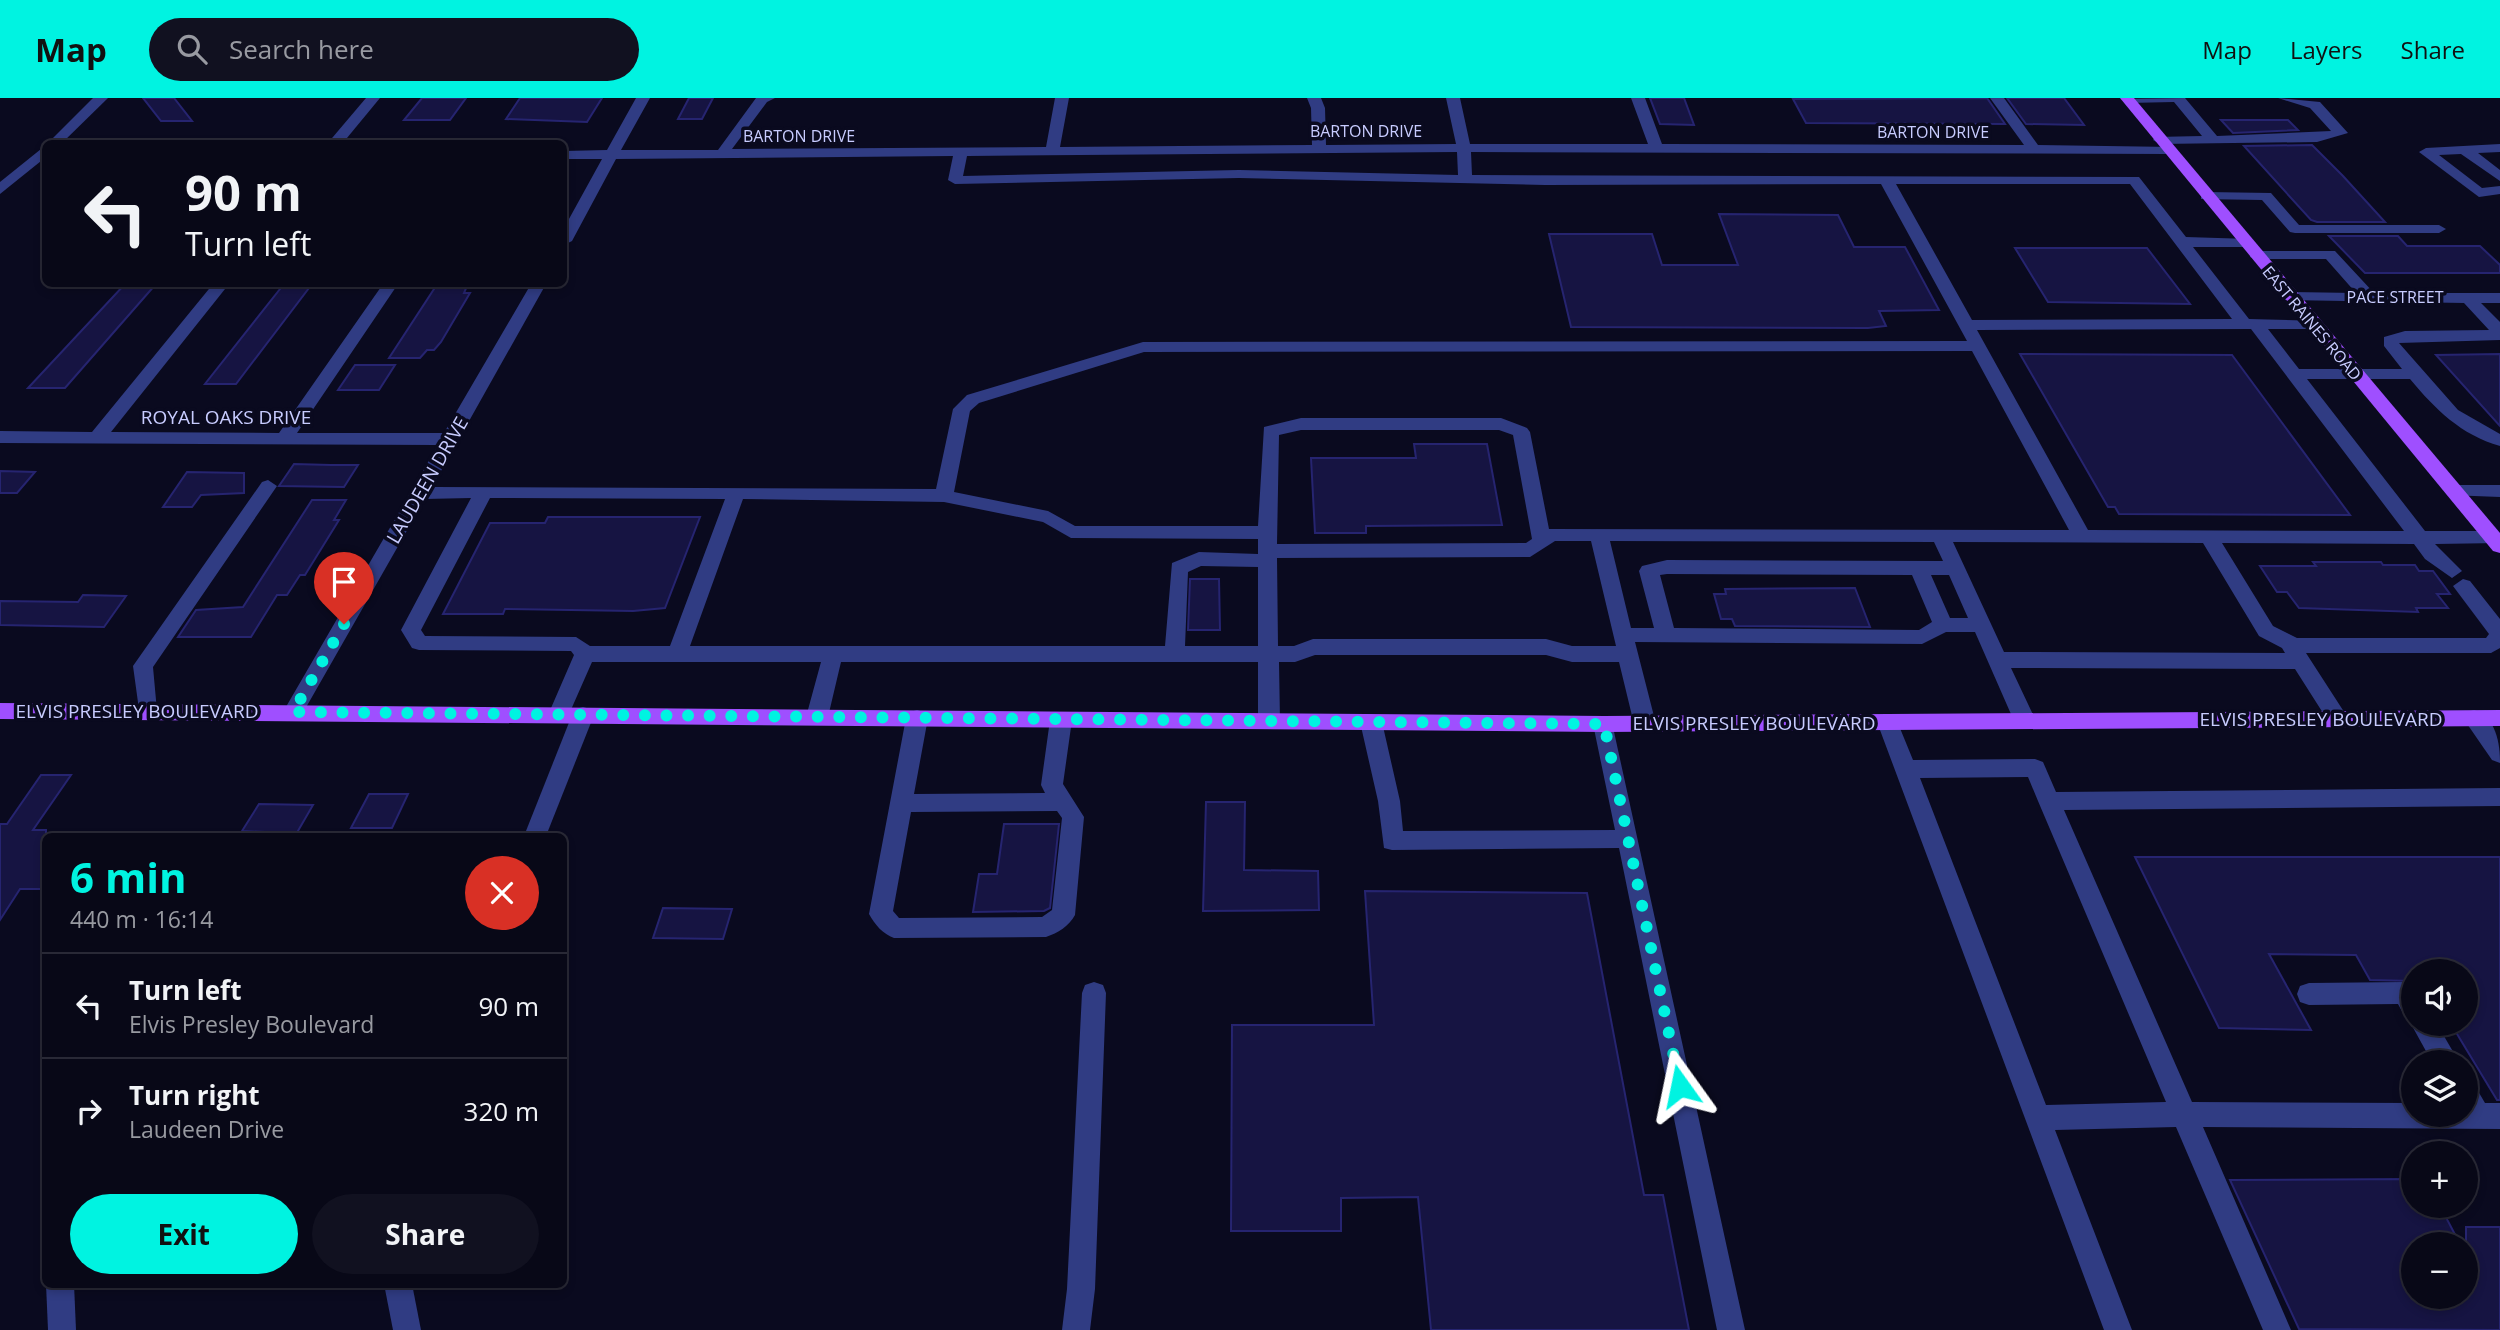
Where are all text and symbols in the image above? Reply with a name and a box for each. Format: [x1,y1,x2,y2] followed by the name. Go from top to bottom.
[149,18,639,81] search box
[35,27,107,72] text: Map
[173,30,211,68] icon: search
[229,31,374,67] text: Search here
[2202,33,2252,66] text: Map
[2290,33,2363,66] text: Layers
[2401,33,2465,66] text: Share
[1310,120,1422,142] street label: BARTON DRIVE
[1877,121,1989,143] street label: BARTON DRIVE
[743,125,855,147] street label: BARTON DRIVE
[185,159,302,225] text: 90 m
[70,168,161,259] icon: left
[185,222,311,265] text: Turn left
[2258,261,2366,385] street label: EAST RAINES ROAD
[2347,286,2444,308] street label: PACE STREET
[141,404,311,430] street label: ROYAL OAKS DRIVE
[380,412,474,548] street label: LAUDEEN DRIVE
[314,552,374,624] pin
[325,563,363,601] icon: arrive
[16,698,258,724] street label: ELVIS PRESLEY BOULEVARD
[2200,706,2442,732] street label: ELVIS PRESLEY BOULEVARD
[1633,710,1875,736] street label: ELVIS PRESLEY BOULEVARD
[70,848,187,905] text: 6 min
[465,856,539,930] button: close
[70,903,213,935] text: 440 m · 16:14
[2401,959,2478,1309] map controls
[2401,959,2478,1036] button: sound
[129,972,241,1008] text: Turn left
[70,987,108,1025] icon: left
[478,988,539,1024] text: 90 m
[129,1008,374,1040] text: Elvis Presley Boulevard
[1643,1049,1717,1123] position arrow
[2401,1050,2478,1127] button: layers
[129,1077,260,1113] text: Turn right
[70,1092,108,1130] icon: right
[464,1093,539,1129] text: 320 m
[129,1113,284,1145] text: Laudeen Drive
[2401,1141,2478,1218] button: +
[70,1194,298,1274] button: Exit
[312,1194,539,1274] button: Share
[2401,1232,2478,1309] button: −

